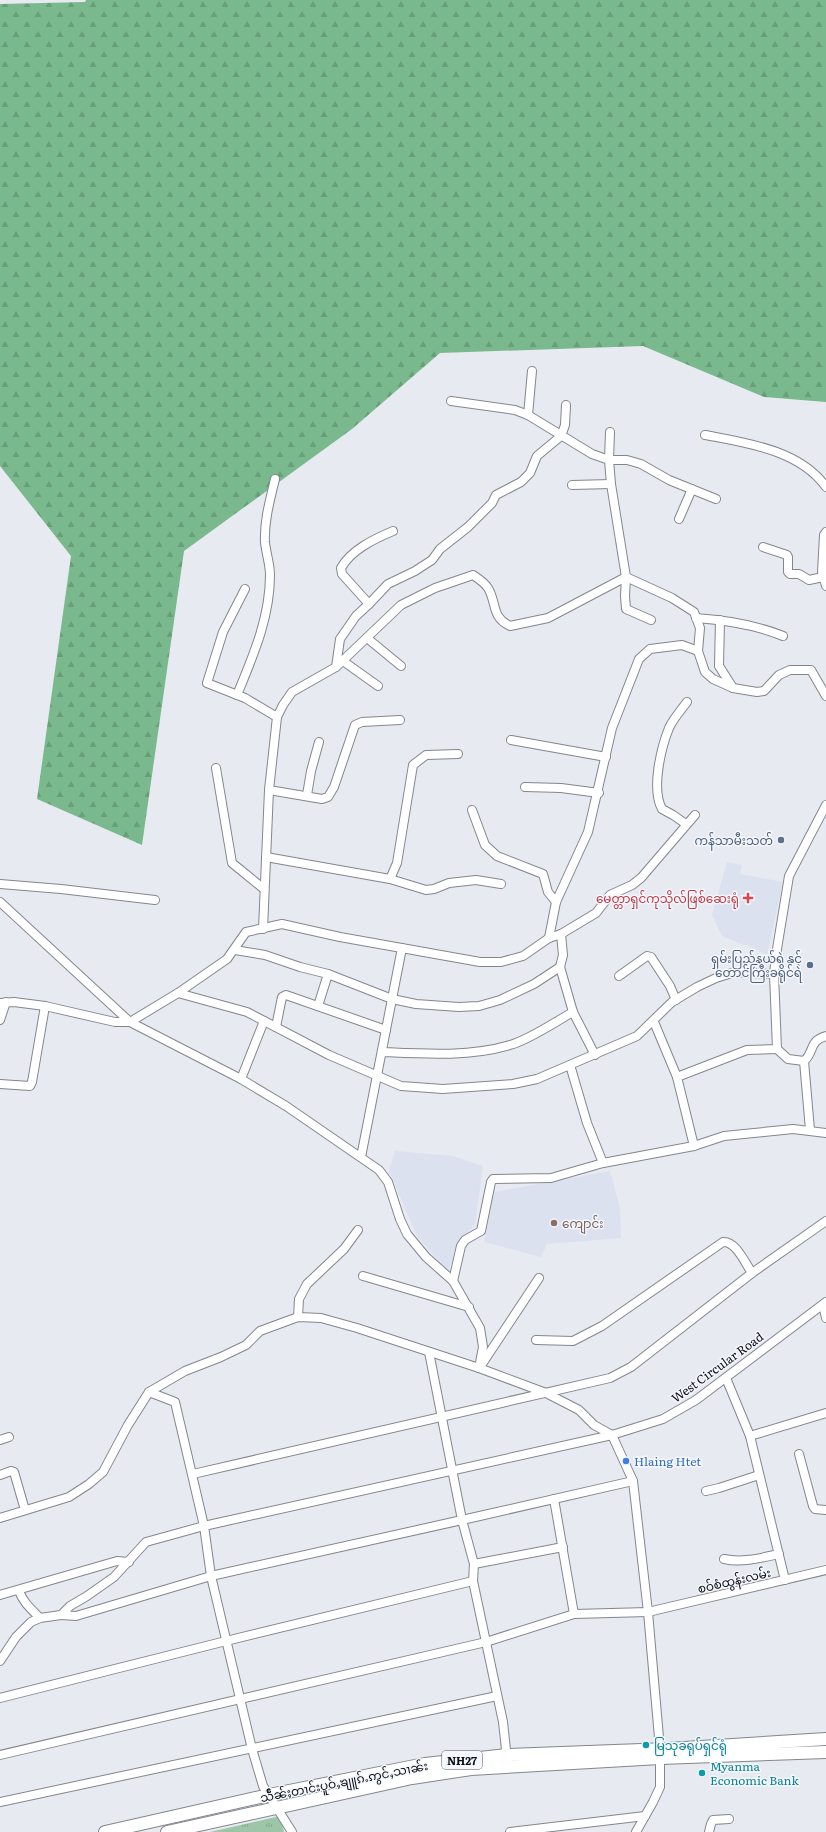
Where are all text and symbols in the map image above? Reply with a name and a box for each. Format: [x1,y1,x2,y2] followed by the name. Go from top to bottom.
[694,831,773,851] place label: ကန်သာမီးသတ်
[776,835,786,845] marker: ကန်သာမီးသတ်
[596,889,739,909] place label: မေတ္တာရှင်ကုသိုလ်ဖြစ်ဆေးရုံ
[742,892,754,904] marker: မေတ္တာရှင်ကုသိုလ်ဖြစ်ဆေးရုံ
[711,949,803,983] place label: ရှမ်းပြည်နယ်ရဲ နှင့် တောင်ကြီးခရိုင်ရဲ
[805,960,815,970] marker: ရှမ်းပြည်နယ်ရဲ နှင့် တောင်ကြီးခရိုင်ရဲ
[562,1214,603,1234] place label: ကျောင်း
[549,1218,559,1228] marker: ကျောင်း
[667,1327,767,1407] street label: West Circular Road
[634,1452,701,1470] place label: Hlaing Htet
[621,1456,631,1466] marker: Hlaing Htet
[696,1563,773,1599] street label: စဝ်စံထွန်းလမ်း
[654,1736,727,1756] place label: မြသုခရုပ်ရှင်ရုံ
[641,1740,651,1750] marker: မြသုခရုပ်ရှင်ရုံ
[442,1751,482,1769] road number: NH27
[259,1756,430,1808] street label: သဵႅၼ်ႈတၢင်းပူဝ်ႇၶျူၵ်ႉဢွင်ႇသၢၼ်း
[710,1757,800,1789] place label: Myanma Economic Bank
[697,1768,707,1778] marker: Myanma Economic Bank

